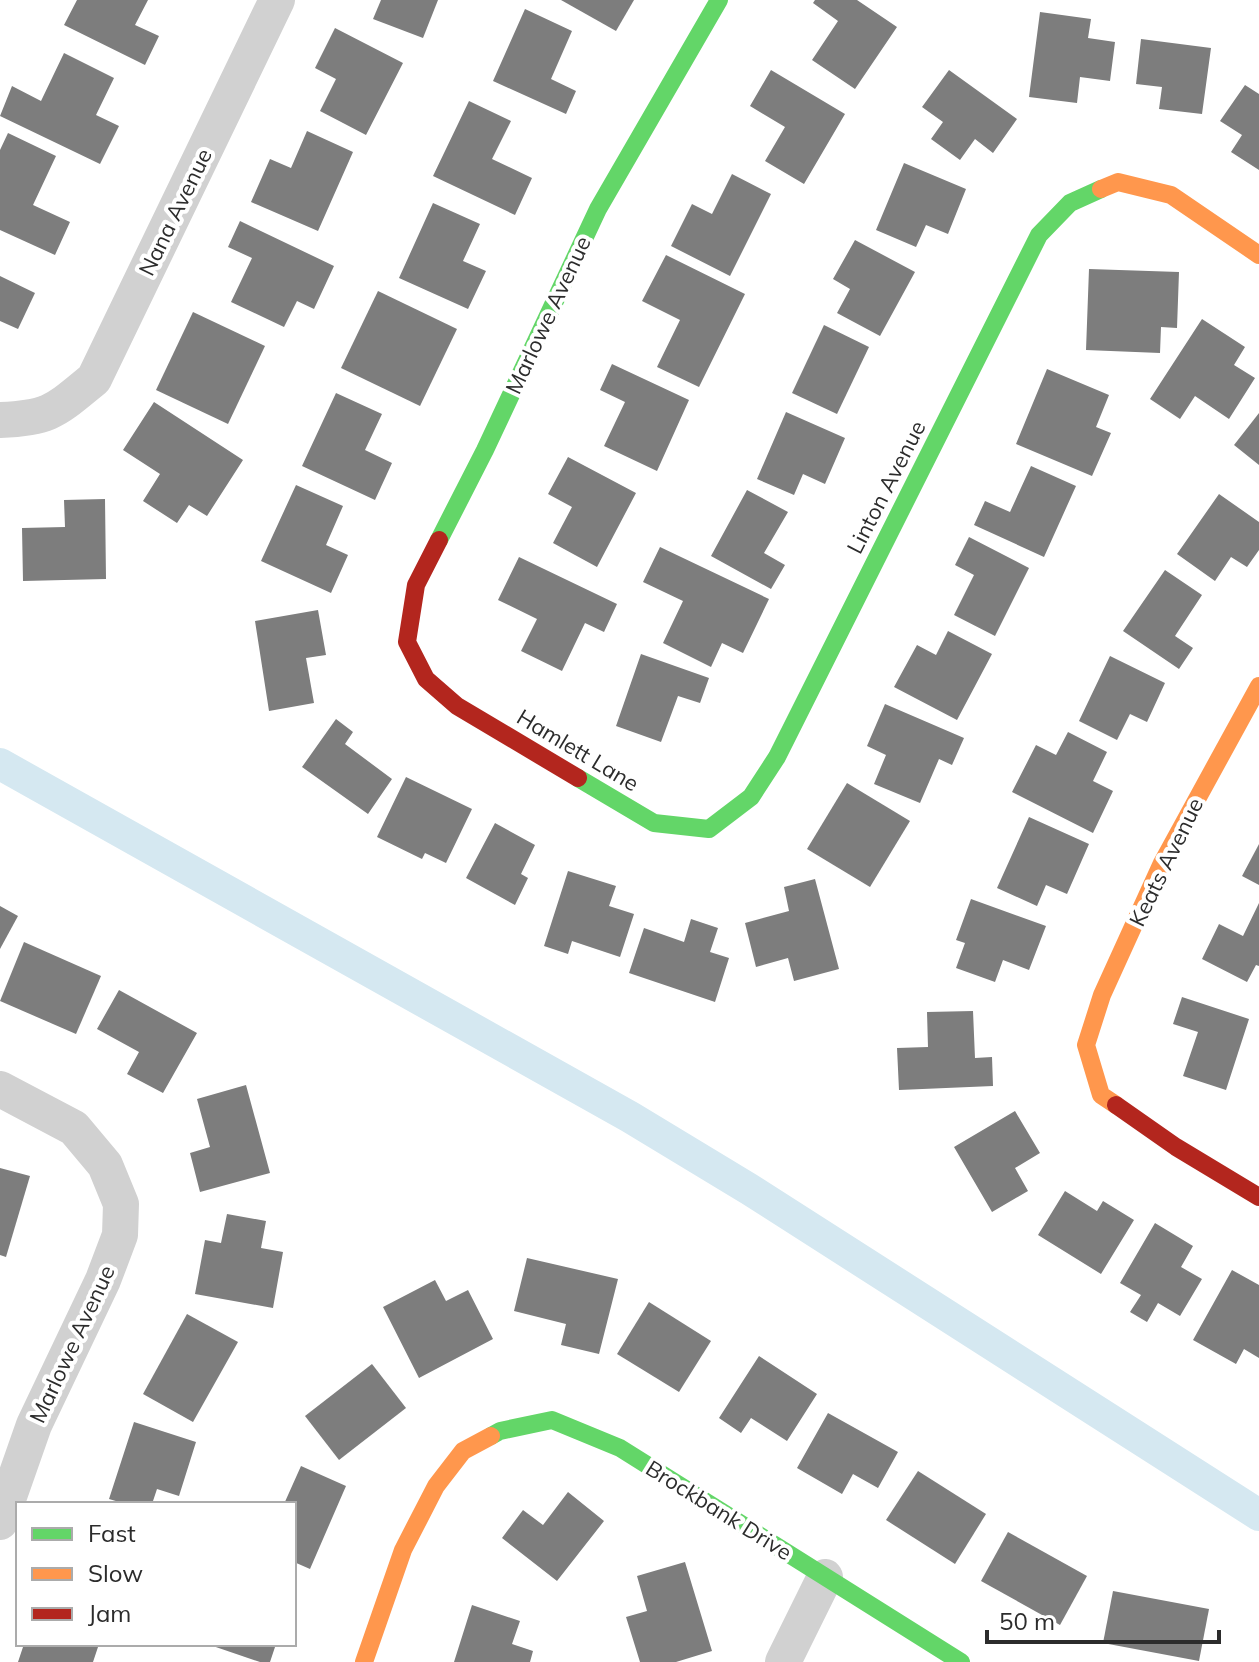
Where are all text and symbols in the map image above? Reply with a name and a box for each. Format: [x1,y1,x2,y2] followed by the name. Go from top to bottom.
[132,144,218,280] street label: Nana Avenue
[499,232,597,398] street label: Marlowe Avenue
[840,416,932,558] street label: Linton Avenue
[512,703,644,797] street label: Hamlett Lane
[1123,793,1209,931] street label: Keats Avenue
[23,1261,121,1427] street label: Marlowe Avenue
[641,1454,797,1566] street label: Brockbank Drive
[16,1502,296,1646] legend
[88,1518,136,1548] text: Fast
[88,1558,143,1588] text: Slow
[987,1594,1219,1644] scale bar
[88,1598,131,1628] text: Jam
[999,1606,1055,1636] text: 50 m

